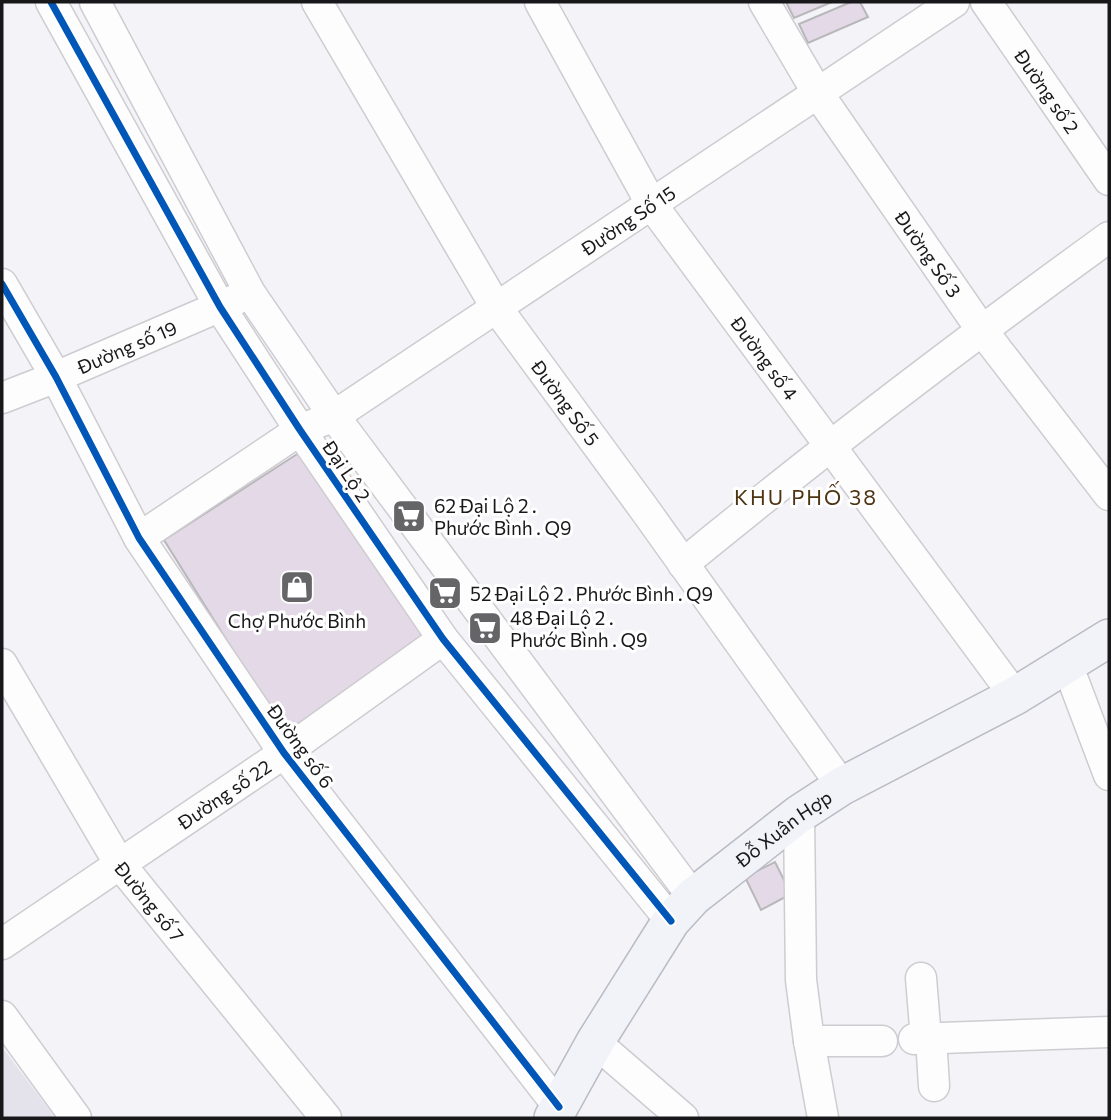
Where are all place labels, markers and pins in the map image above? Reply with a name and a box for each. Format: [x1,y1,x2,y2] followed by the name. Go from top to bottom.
[434,494,571,539] place label: 62 Đại Lộ 2 . Phước Bình . Q9
[390,497,428,535] supermarket icon: 62 Đại Lộ 2 . Phước Bình . Q9
[278,568,316,606] shop icon: Chợ Phước Bình
[426,574,464,612] supermarket icon: 52 Đại Lộ 2 . Phước Bình . Q9
[470,582,713,605] place label: 52 Đại Lộ 2 . Phước Bình . Q9
[510,606,647,651] place label: 48 Đại Lộ 2 . Phước Bình . Q9
[228,609,366,632] place label: Chợ Phước Bình
[466,609,504,647] supermarket icon: 48 Đại Lộ 2 . Phước Bình . Q9

